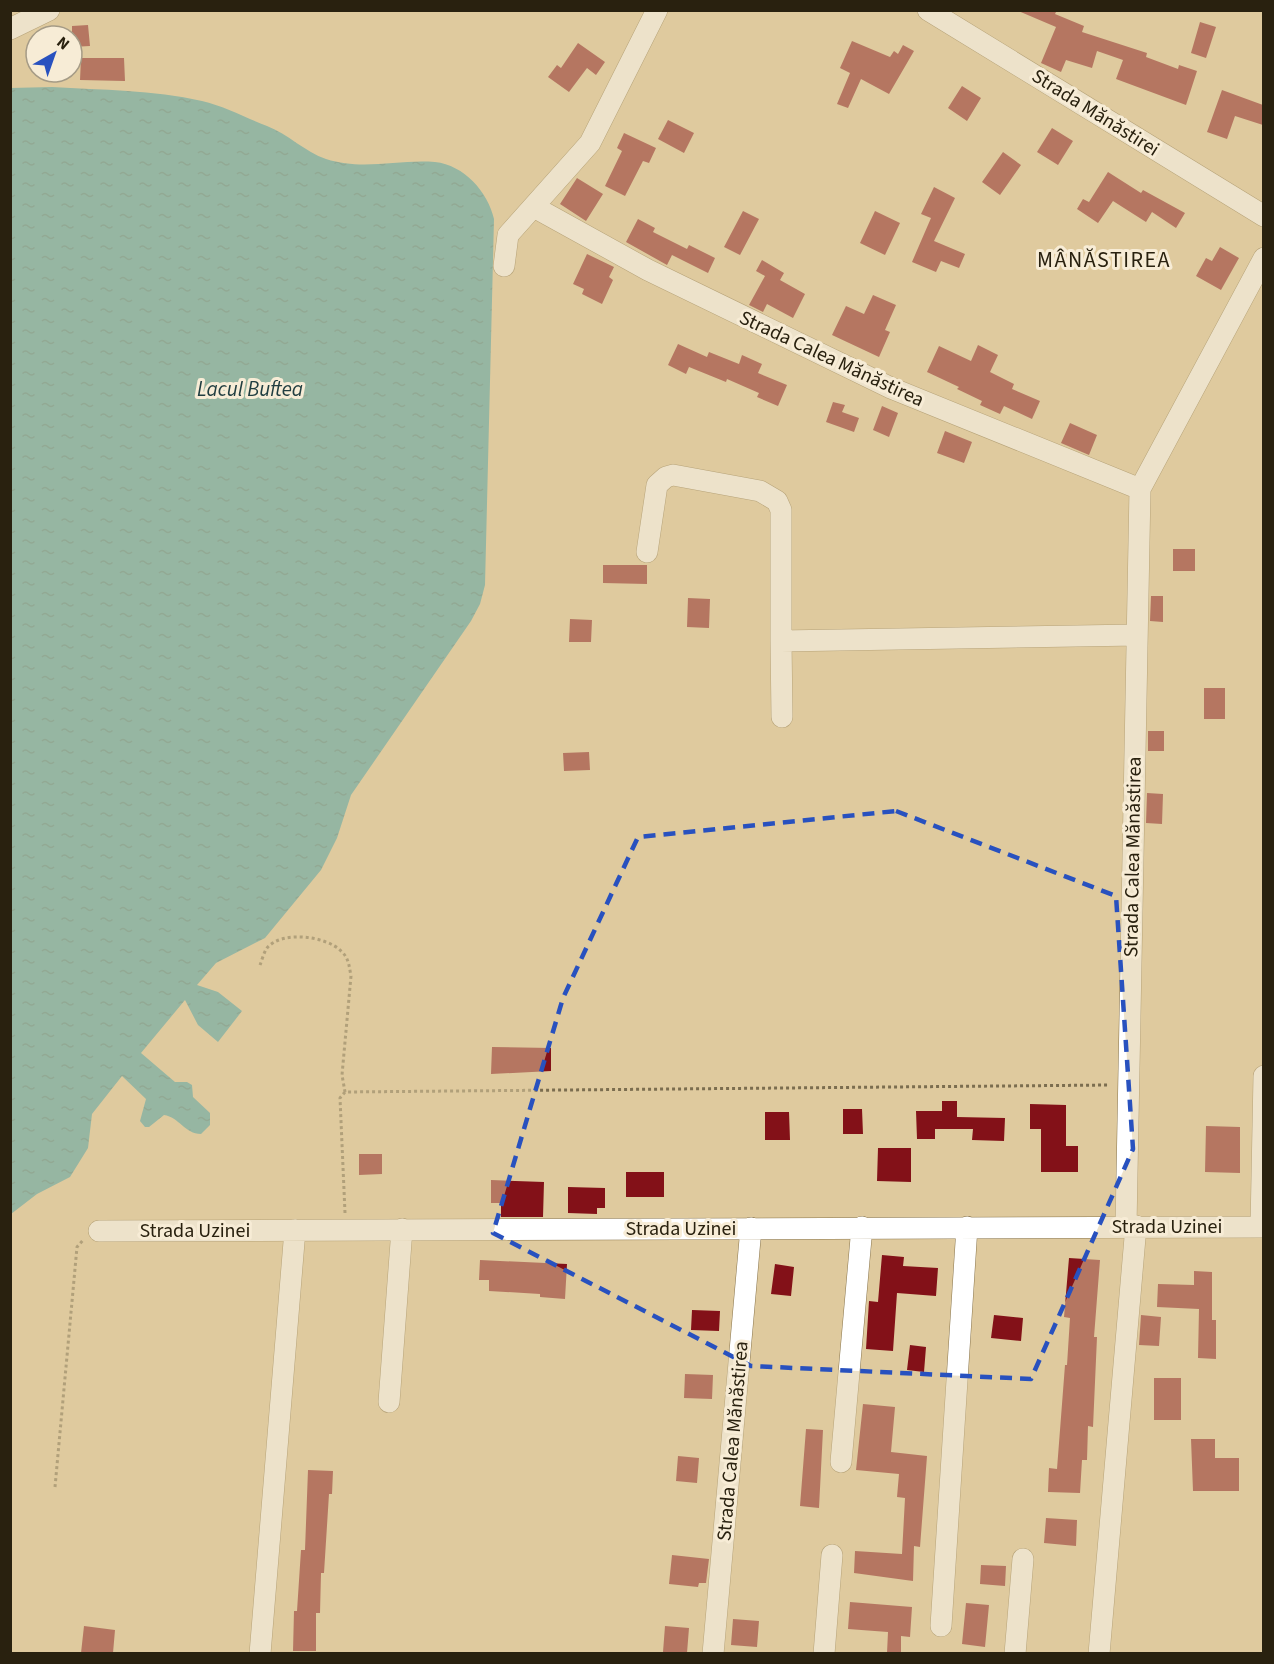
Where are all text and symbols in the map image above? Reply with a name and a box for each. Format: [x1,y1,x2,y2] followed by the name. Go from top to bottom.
[24,24,84,84] north arrow
[52,31,74,55] text: N
[1026,62,1165,163] street label: Strada Mănăstirei
[1037,244,1171,276] district label: MÂNĂSTIREA
[735,304,928,414] street label: Strada Calea Mănăstirea
[197,374,303,404] water label: Lacul Buftea
[1117,756,1149,958] street label: Strada Calea Mănăstirea
[1112,1213,1222,1241] street label: Strada Uzinei
[626,1215,736,1243] street label: Strada Uzinei
[140,1217,250,1245] street label: Strada Uzinei
[710,1340,756,1542] street label: Strada Calea Mănăstirea

